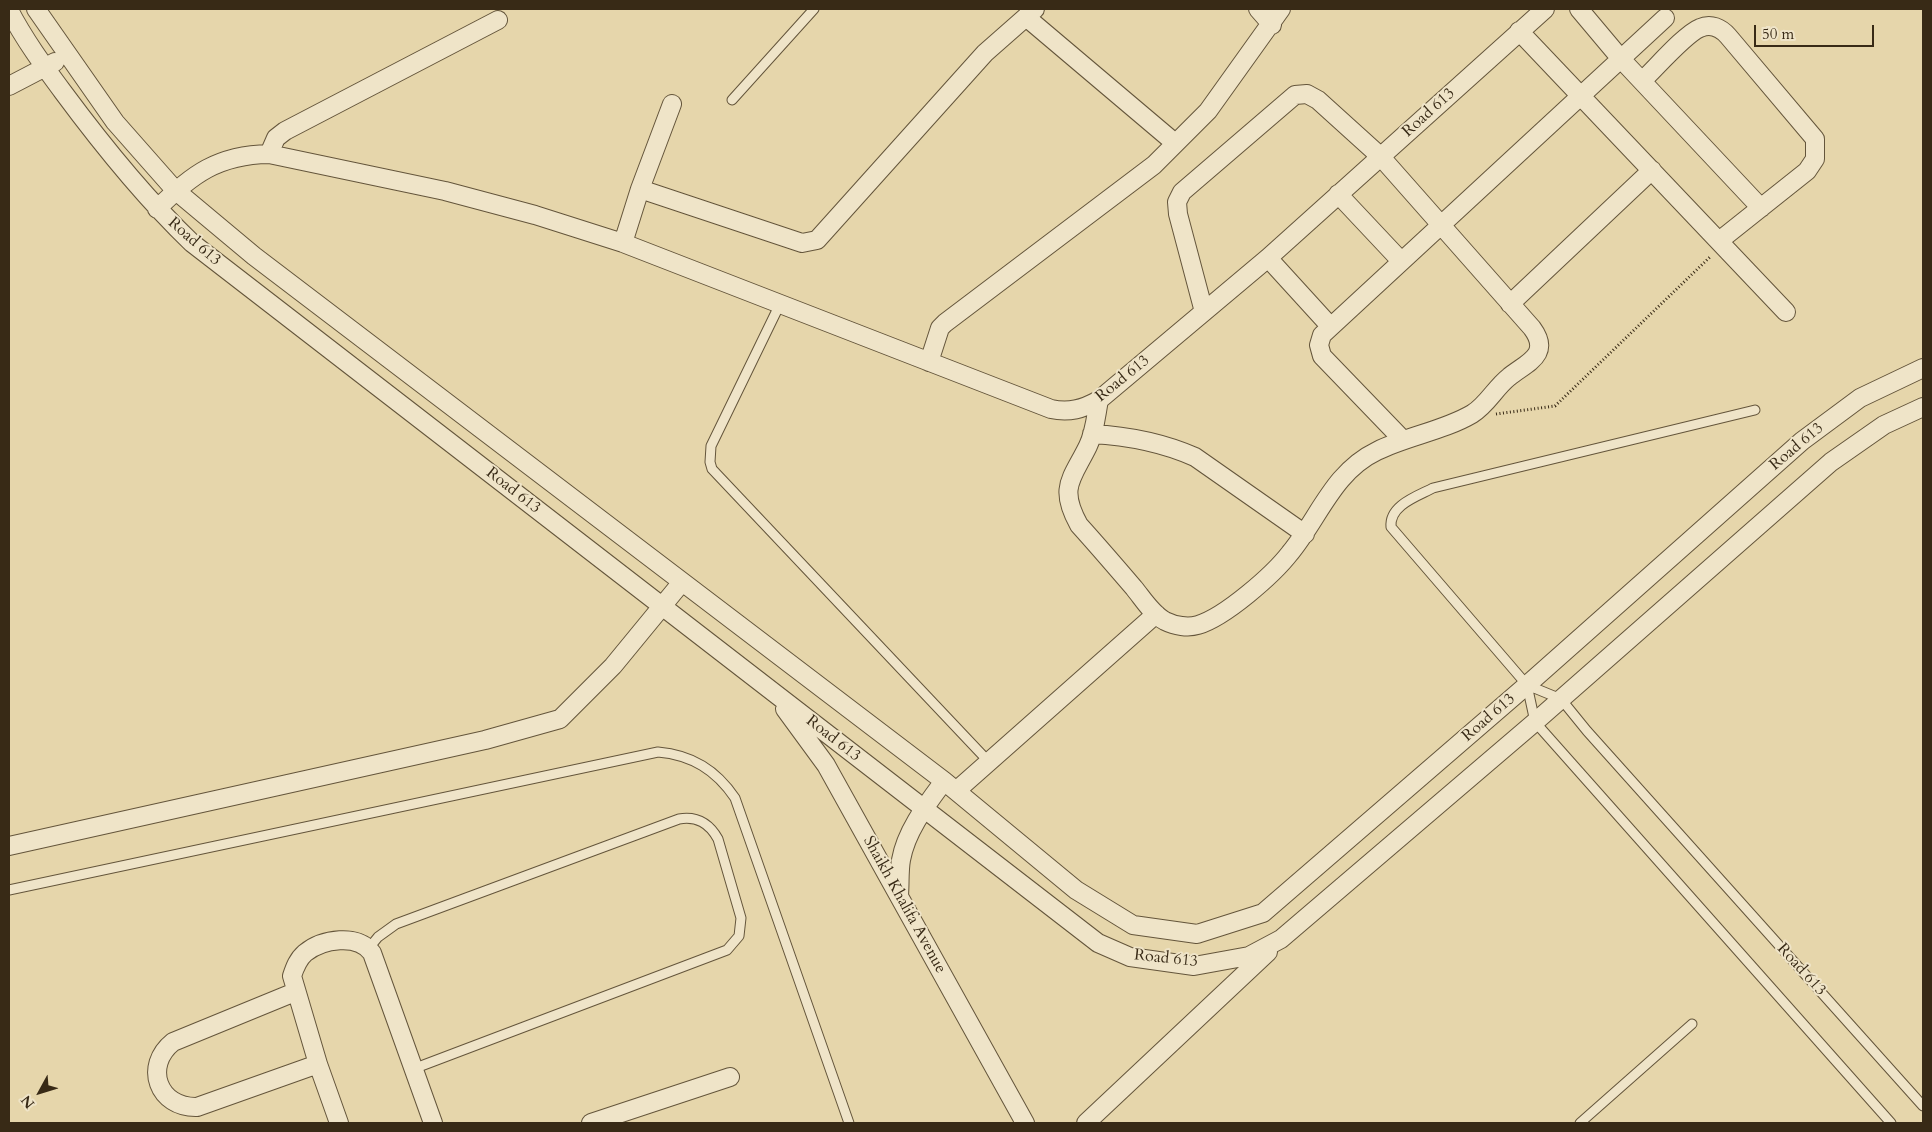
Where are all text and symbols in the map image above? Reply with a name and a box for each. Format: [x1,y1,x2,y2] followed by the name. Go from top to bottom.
[1757,15,1877,47] scale bar
[1762,24,1794,44] text: 50 m
[1399,84,1459,142] street label: Road 613
[164,214,224,270] street label: Road 613
[1092,351,1154,407] street label: Road 613
[1766,419,1828,475] street label: Road 613
[482,464,544,518] street label: Road 613
[1459,690,1519,746] street label: Road 613
[802,712,864,766] street label: Road 613
[858,833,950,977] street label: Shaikh Khalifa Avenue
[1772,940,1830,1000] street label: Road 613
[1133,946,1199,972] street label: Road 613
[15,1067,65,1117] north arrow
[17,1091,39,1112] text: N

